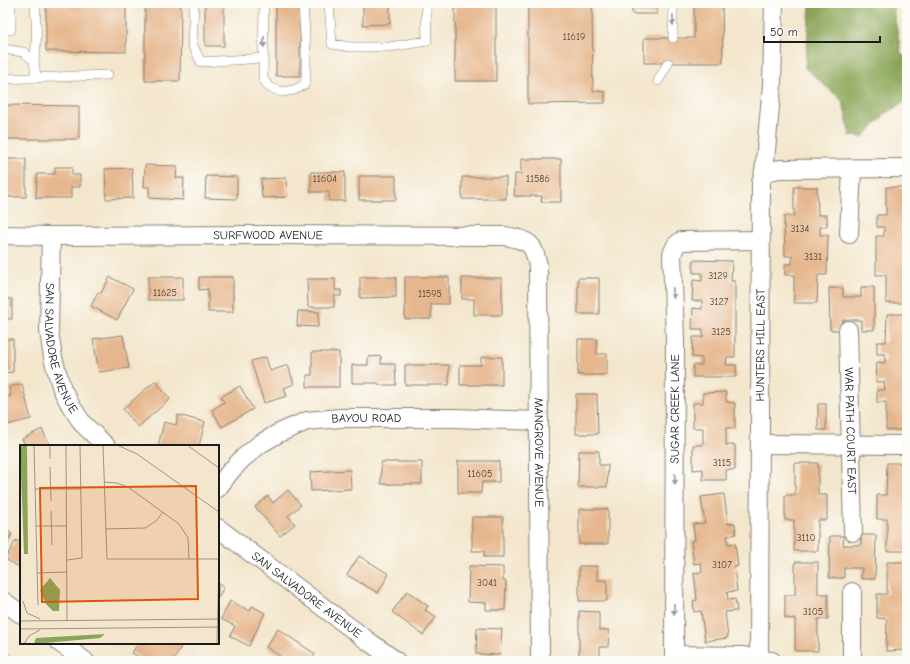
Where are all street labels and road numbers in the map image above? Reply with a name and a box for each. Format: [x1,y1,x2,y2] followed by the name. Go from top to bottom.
[213,228,323,242] street label: SURFWOOD AVENUE
[42,283,81,416] street label: SAN SALVADORE AVENUE
[753,288,768,401] street label: HUNTERS HILL EAST
[668,354,682,464] street label: SUGAR CREEK LANE
[842,367,859,495] street label: WAR PATH COURT EAST
[532,398,546,507] street label: MANGROVE AVENUE
[331,411,401,426] street label: BAYOU ROAD
[249,549,364,641] street label: SAN SALVADORE AVENUE

